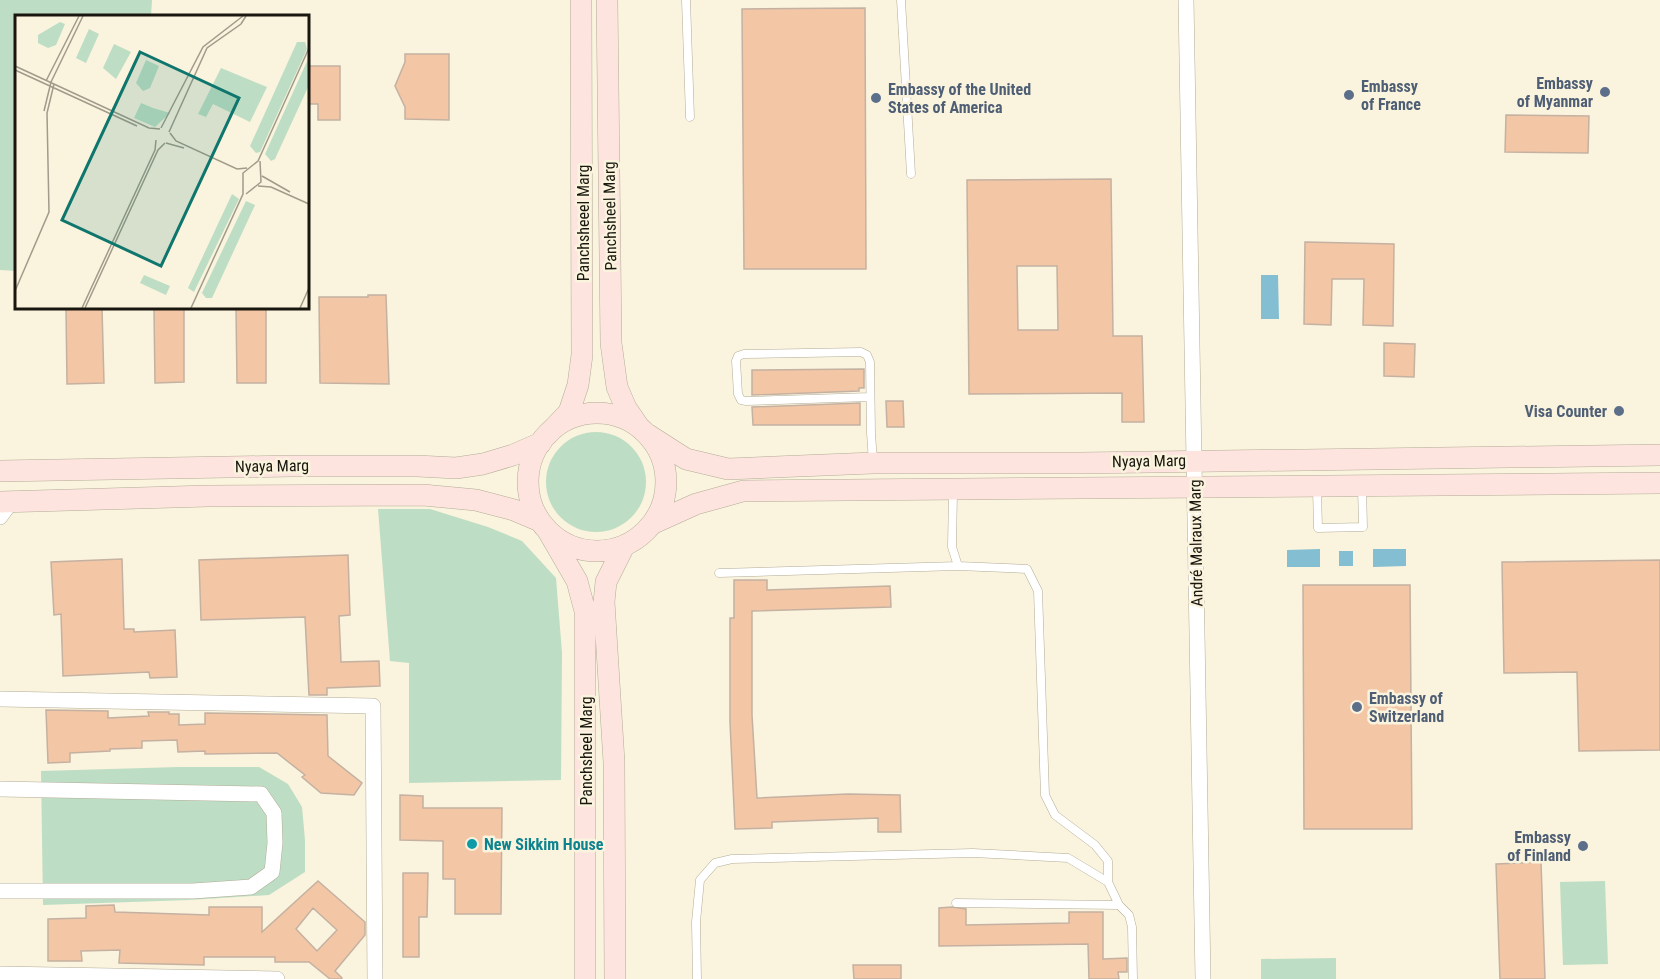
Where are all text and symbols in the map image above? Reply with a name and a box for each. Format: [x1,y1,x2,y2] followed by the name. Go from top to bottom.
[15,15,309,309] inset map
[1517,74,1593,111] place label: Embassy of Myanmar
[1361,77,1421,114] place label: Embassy of France
[888,80,1031,117] place label: Embassy of the United States of America
[1598,85,1612,99] marker: Embassy of Myanmar
[1342,88,1356,102] marker: Embassy of France
[869,91,883,105] marker: Embassy of the United States of America
[600,161,620,271] street label: Panchsheel Marg
[574,165,593,281] street label: Panchsheeel Marg
[1525,402,1607,421] place label: Visa Counter
[1612,404,1626,418] marker: Visa Counter
[1112,451,1186,471] street label: Nyaya Marg
[235,456,309,476] street label: Nyaya Marg
[1185,479,1207,607] street label: André Malraux Marg
[1369,689,1444,726] place label: Embassy of Switzerland
[577,696,596,806] street label: Panchsheel Marg
[1350,700,1364,714] marker: Embassy of Switzerland
[1507,828,1571,865] place label: Embassy of Finland
[484,835,604,854] place label: New Sikkim House
[465,837,479,851] marker: New Sikkim House
[1576,839,1590,853] marker: Embassy of Finland

